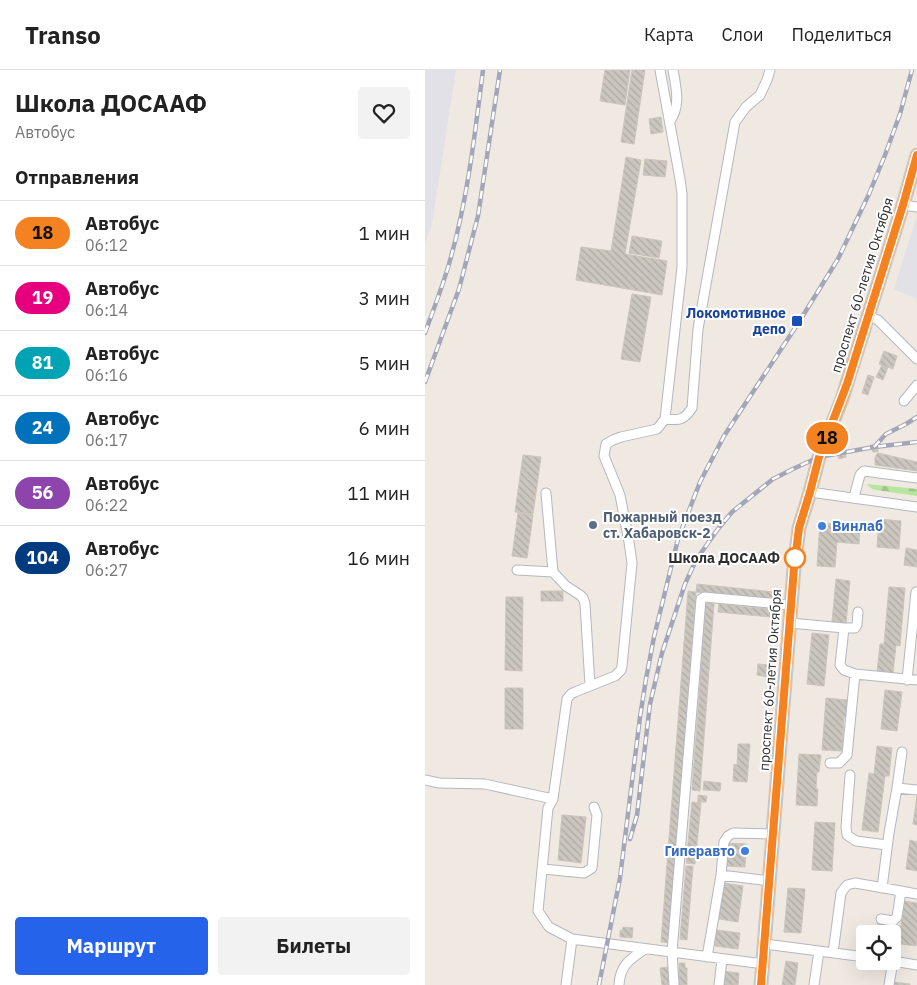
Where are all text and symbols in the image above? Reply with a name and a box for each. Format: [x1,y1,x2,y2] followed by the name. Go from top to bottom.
[25,19,101,51] text: Transo
[644,23,694,46] text: Карта
[722,23,764,46] text: Слои
[792,23,892,46] text: Поделиться
[15,87,207,119] text: Школа ДОСААФ
[358,87,410,139] button: heart
[15,122,75,142] text: Автобус
[15,165,139,189] text: Отправления
[827,195,897,375] street label: проспект 60-летия Октября
[85,211,159,235] text: Автобус
[32,221,53,244] text: 18
[359,221,410,245] text: 1 мин
[85,235,128,255] text: 06:12
[85,276,159,300] text: Автобус
[32,286,53,309] text: 19
[359,286,410,310] text: 3 мин
[85,300,128,320] text: 06:14
[686,304,786,338] place label: Локомотивное депо
[790,314,804,328] marker: Локомотивное депо
[85,341,159,365] text: Автобус
[32,351,53,374] text: 81
[359,351,410,375] text: 5 мин
[85,365,128,385] text: 06:16
[85,406,159,430] text: Автобус
[32,416,53,439] text: 24
[359,416,410,440] text: 6 мин
[805,422,849,454] line badge: 18
[816,426,838,449] text: 18
[85,430,128,450] text: 06:17
[85,471,159,495] text: Автобус
[32,481,53,504] text: 56
[347,481,410,505] text: 11 мин
[85,495,128,515] text: 06:22
[603,508,722,542] place label: Пожарный поезд ст. Хабаровск-2
[832,517,883,535] place label: Винлаб
[587,519,599,531] marker: Пожарный поезд ст. Хабаровск-2
[816,520,828,532] marker: Винлаб
[85,536,159,560] text: Автобус
[26,546,59,569] text: 104
[347,546,410,570] text: 16 мин
[784,547,806,569] marker: Школа ДОСААФ
[668,549,780,567] place label: Школа ДОСААФ
[85,560,128,580] text: 06:27
[755,588,785,772] street label: проспект 60-летия Октября
[665,842,735,860] place label: Гиперавто
[739,845,751,857] marker: Гиперавто
[15,917,208,975] button: Маршрут
[218,917,410,975] button: Билеты
[856,925,901,970] map controls
[856,925,901,970] button: locate

